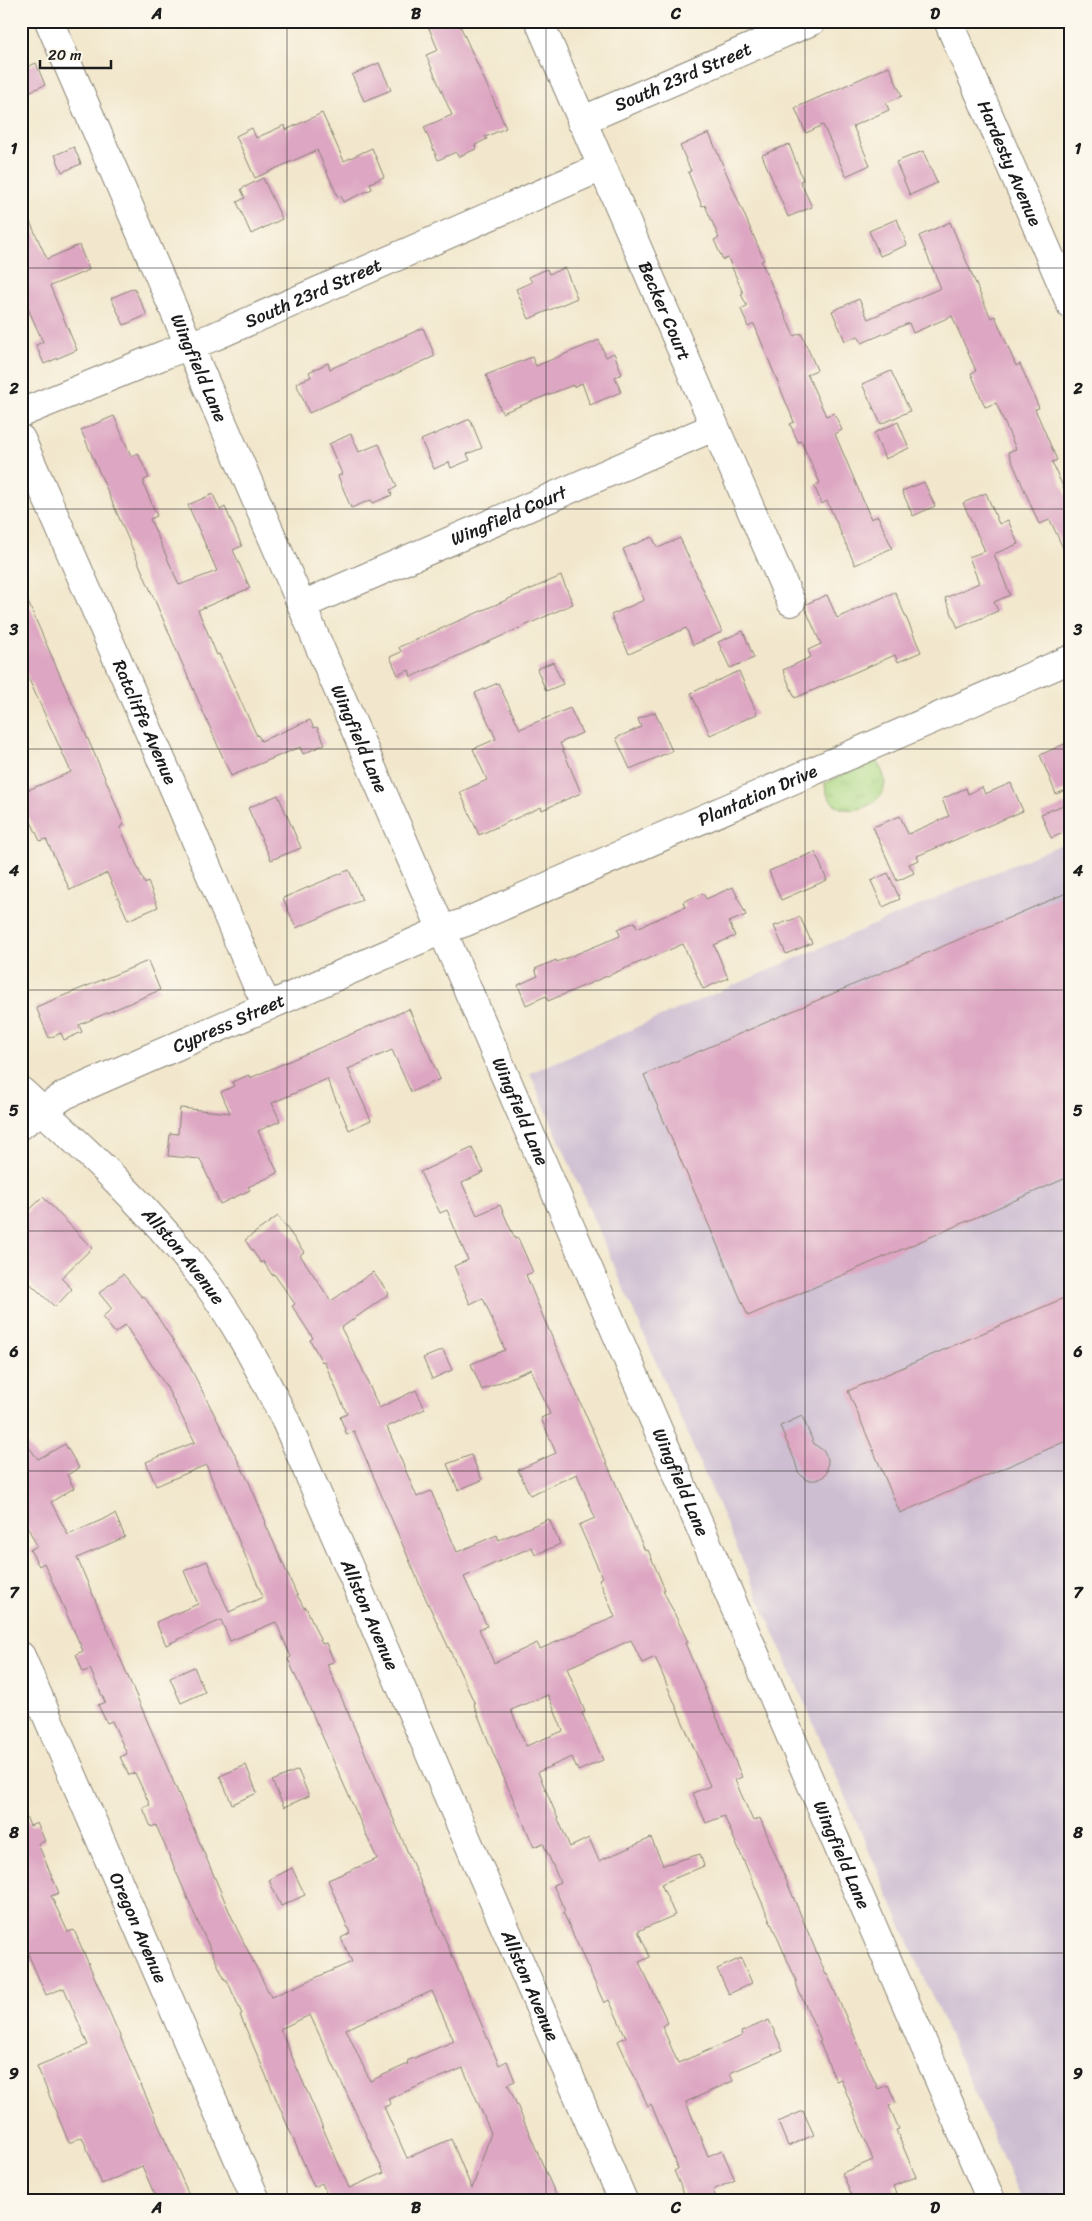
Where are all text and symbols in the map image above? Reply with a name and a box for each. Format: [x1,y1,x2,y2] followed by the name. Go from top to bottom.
[151,0,162,28] text: A
[411,0,422,28] text: B
[670,0,682,28] text: C
[930,0,940,28] text: D
[609,33,757,121] street label: South 23rd Street
[40,38,111,70] scale bar
[48,42,82,68] text: 20 m
[968,95,1051,232] street label: Hardesty Avenue
[11,134,18,163] text: 1
[1075,134,1082,163] text: 1
[240,249,387,337] street label: South 23rd Street
[629,256,700,366] street label: Becker Court
[161,308,237,428] street label: Wingfield Lane
[8,374,19,403] text: 2
[1072,374,1083,403] text: 2
[445,476,573,555] street label: Wingfield Court
[9,615,19,644] text: 3
[1073,615,1083,644] text: 3
[103,654,186,790] street label: Ratcliffe Avenue
[322,679,397,798] street label: Wingfield Lane
[693,755,823,835] street label: Plantation Drive
[8,856,19,885] text: 4
[1072,856,1083,885] text: 4
[167,984,290,1062] street label: Cypress Street
[483,1052,558,1171] street label: Wingfield Lane
[9,1096,19,1125] text: 5
[1073,1096,1083,1125] text: 5
[133,1199,234,1312] street label: Allston Avenue
[8,1337,19,1366] text: 6
[1072,1337,1083,1366] text: 6
[643,1423,718,1542] street label: Wingfield Lane
[331,1553,408,1676] street label: Allston Avenue
[9,1578,20,1607] text: 7
[1073,1578,1084,1607] text: 7
[804,1795,880,1915] street label: Wingfield Lane
[8,1818,19,1847] text: 8
[1072,1818,1083,1847] text: 8
[100,1867,177,1988] street label: Oregon Avenue
[491,1924,569,2047] street label: Allston Avenue
[9,2059,19,2088] text: 9
[1073,2059,1083,2088] text: 9
[151,2193,162,2221] text: A
[411,2193,422,2221] text: B
[670,2193,682,2221] text: C
[930,2193,940,2221] text: D

